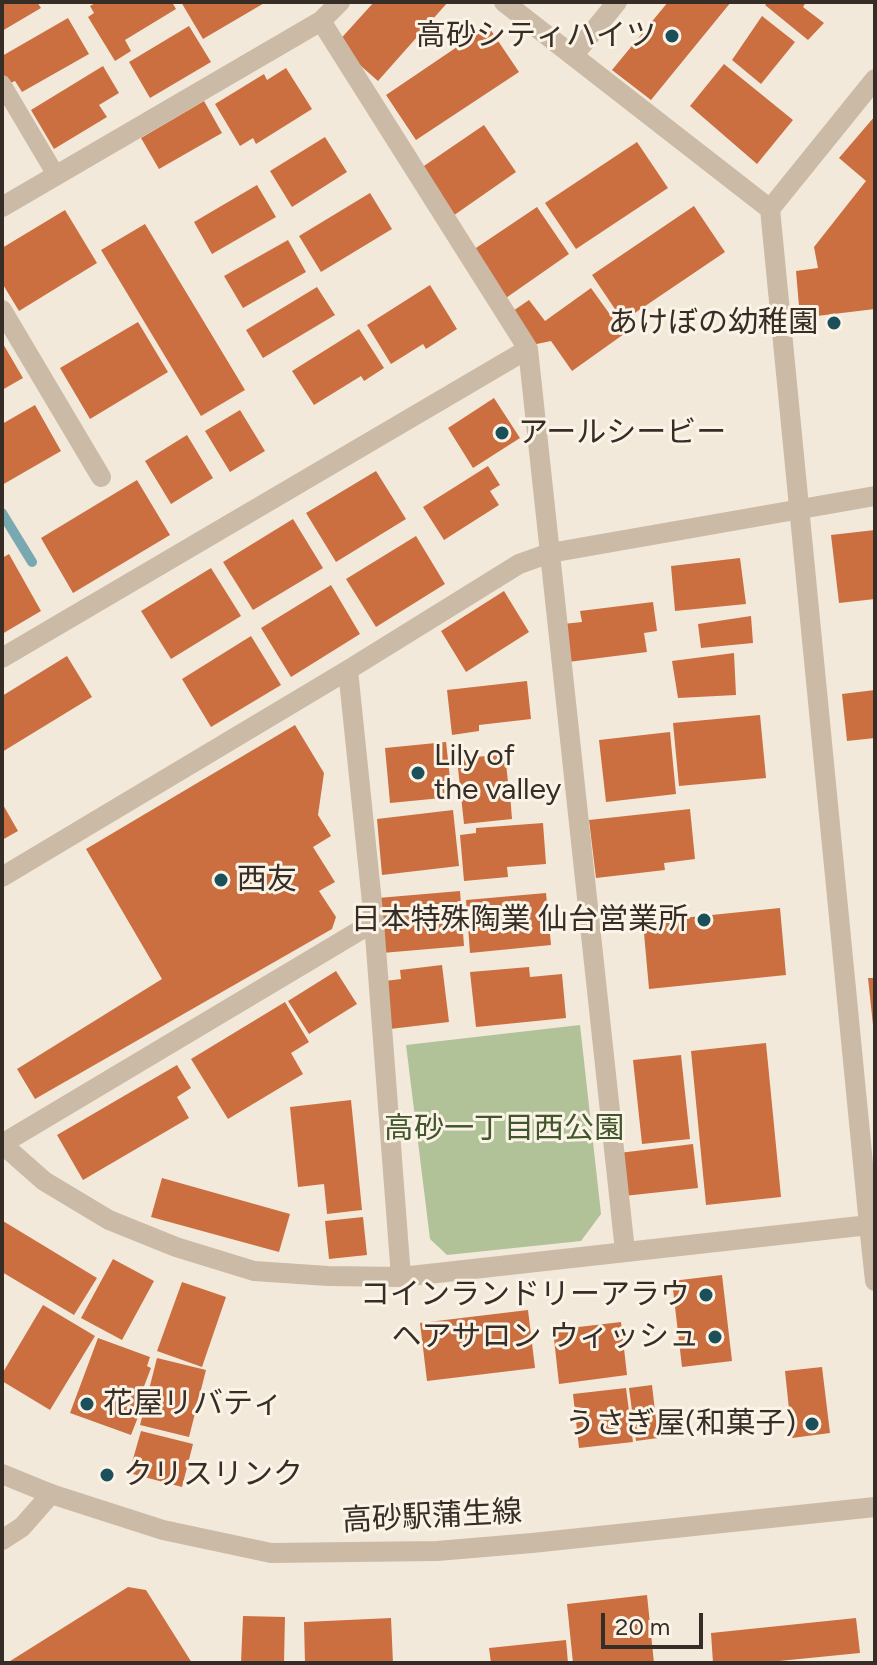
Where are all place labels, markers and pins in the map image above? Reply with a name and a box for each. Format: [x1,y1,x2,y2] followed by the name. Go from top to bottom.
[416,18,656,54] place label: 高砂シティハイツ
[663,27,681,45] marker: 高砂シティハイツ
[608,305,818,341] place label: あけぼの幼稚園
[825,314,843,332] marker: あけぼの幼稚園
[518,415,726,451] place label: アールシービー
[493,424,511,442] marker: アールシービー
[434,738,561,808] place label: Lily of the valley
[409,764,427,782] marker: Lily of the valley
[237,862,297,898] place label: 西友
[212,871,230,889] marker: 西友
[351,902,688,938] place label: 日本特殊陶業 仙台営業所
[695,911,713,929] marker: 日本特殊陶業 仙台営業所
[360,1277,690,1313] place label: コインランドリーアラウ
[697,1286,715,1304] marker: コインランドリーアラウ
[392,1319,699,1355] place label: ヘアサロン ウィッシュ
[706,1328,724,1346] marker: ヘアサロン ウィッシュ
[103,1386,283,1422] place label: 花屋リバティ
[78,1395,96,1413] marker: 花屋リバティ
[565,1406,796,1442] place label: うさぎ屋(和菓子)
[803,1415,821,1433] marker: うさぎ屋(和菓子)
[123,1457,303,1493] place label: クリスリンク
[98,1466,116,1484] marker: クリスリンク

